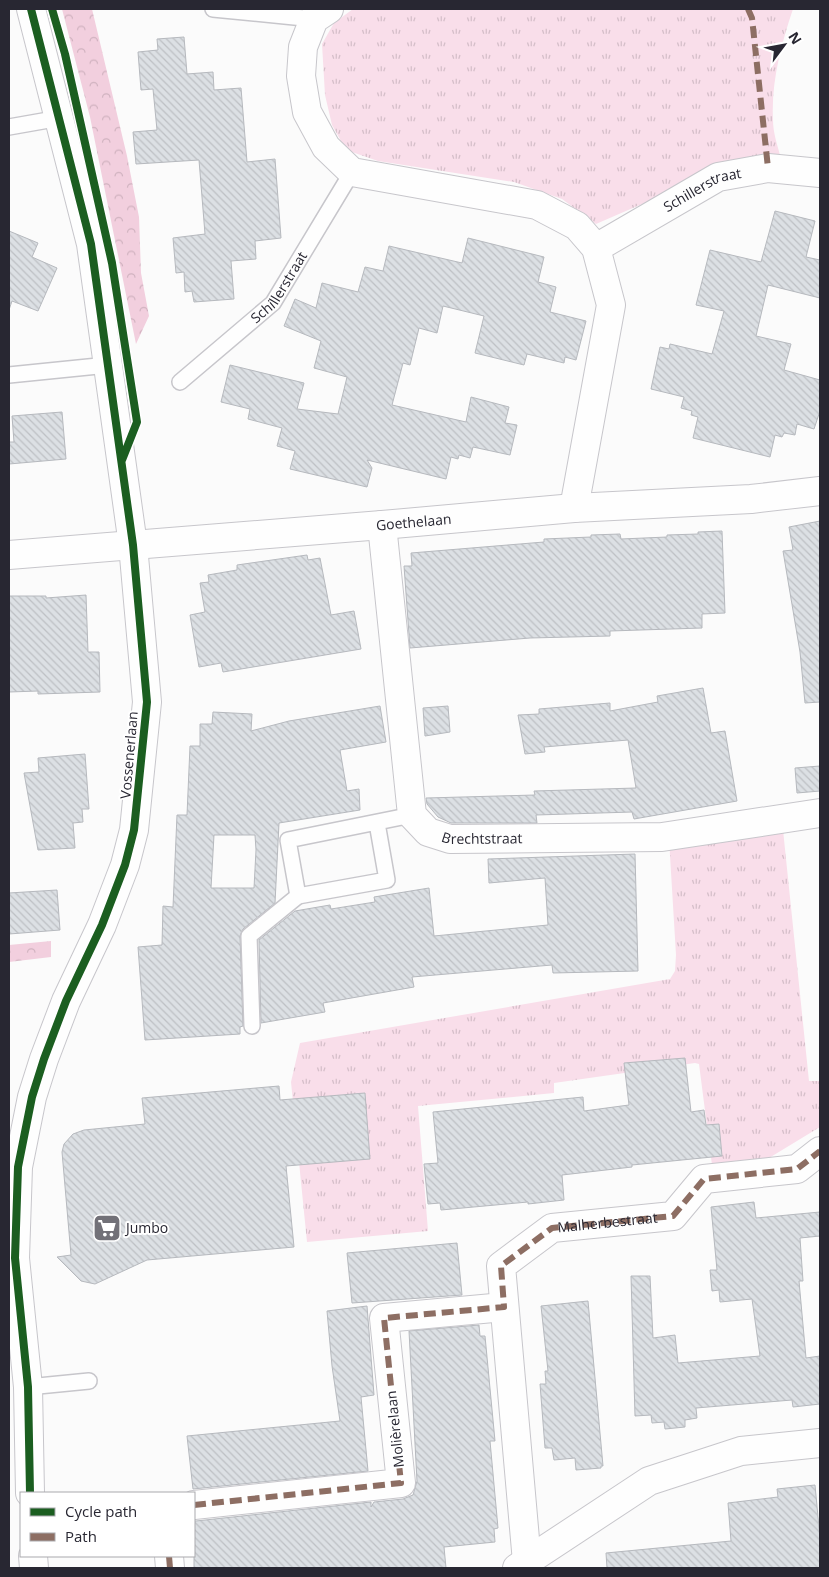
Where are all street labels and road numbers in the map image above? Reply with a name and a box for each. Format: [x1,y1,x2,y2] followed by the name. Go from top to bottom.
[660,163,743,216] street label: Schillerstraat
[246,248,311,327] street label: Schillerstraat
[375,509,452,534] street label: Goethelaan
[115,710,142,800] street label: Vossenerlaan
[439,827,523,848] street label: Brechtstraat
[556,1208,658,1236] street label: Malherbestraat
[381,1390,408,1468] street label: Molièrelaan

